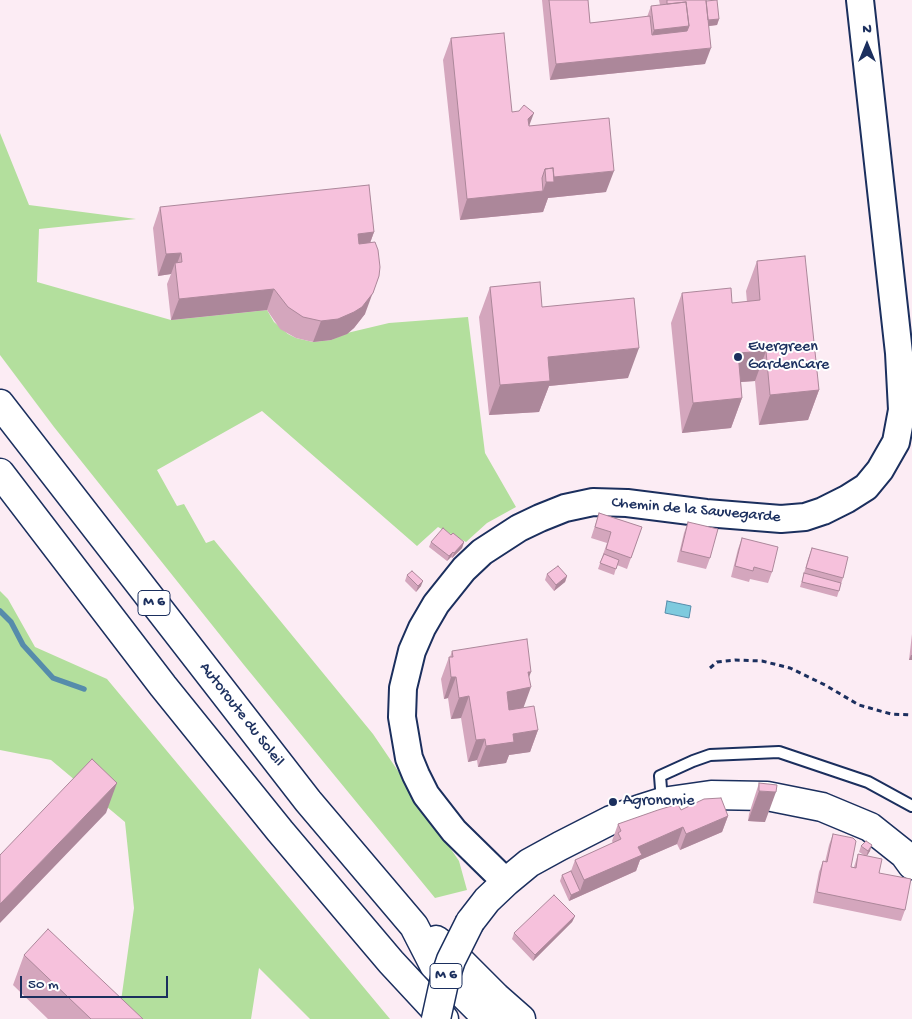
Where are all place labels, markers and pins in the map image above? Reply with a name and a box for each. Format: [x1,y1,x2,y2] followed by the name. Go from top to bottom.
[748,338,829,376] place label: Evergreen GardenCare
[732,351,744,363] marker: Evergreen GardenCare
[623,792,694,812] place label: Agronomie
[607,796,619,808] marker: Agronomie

